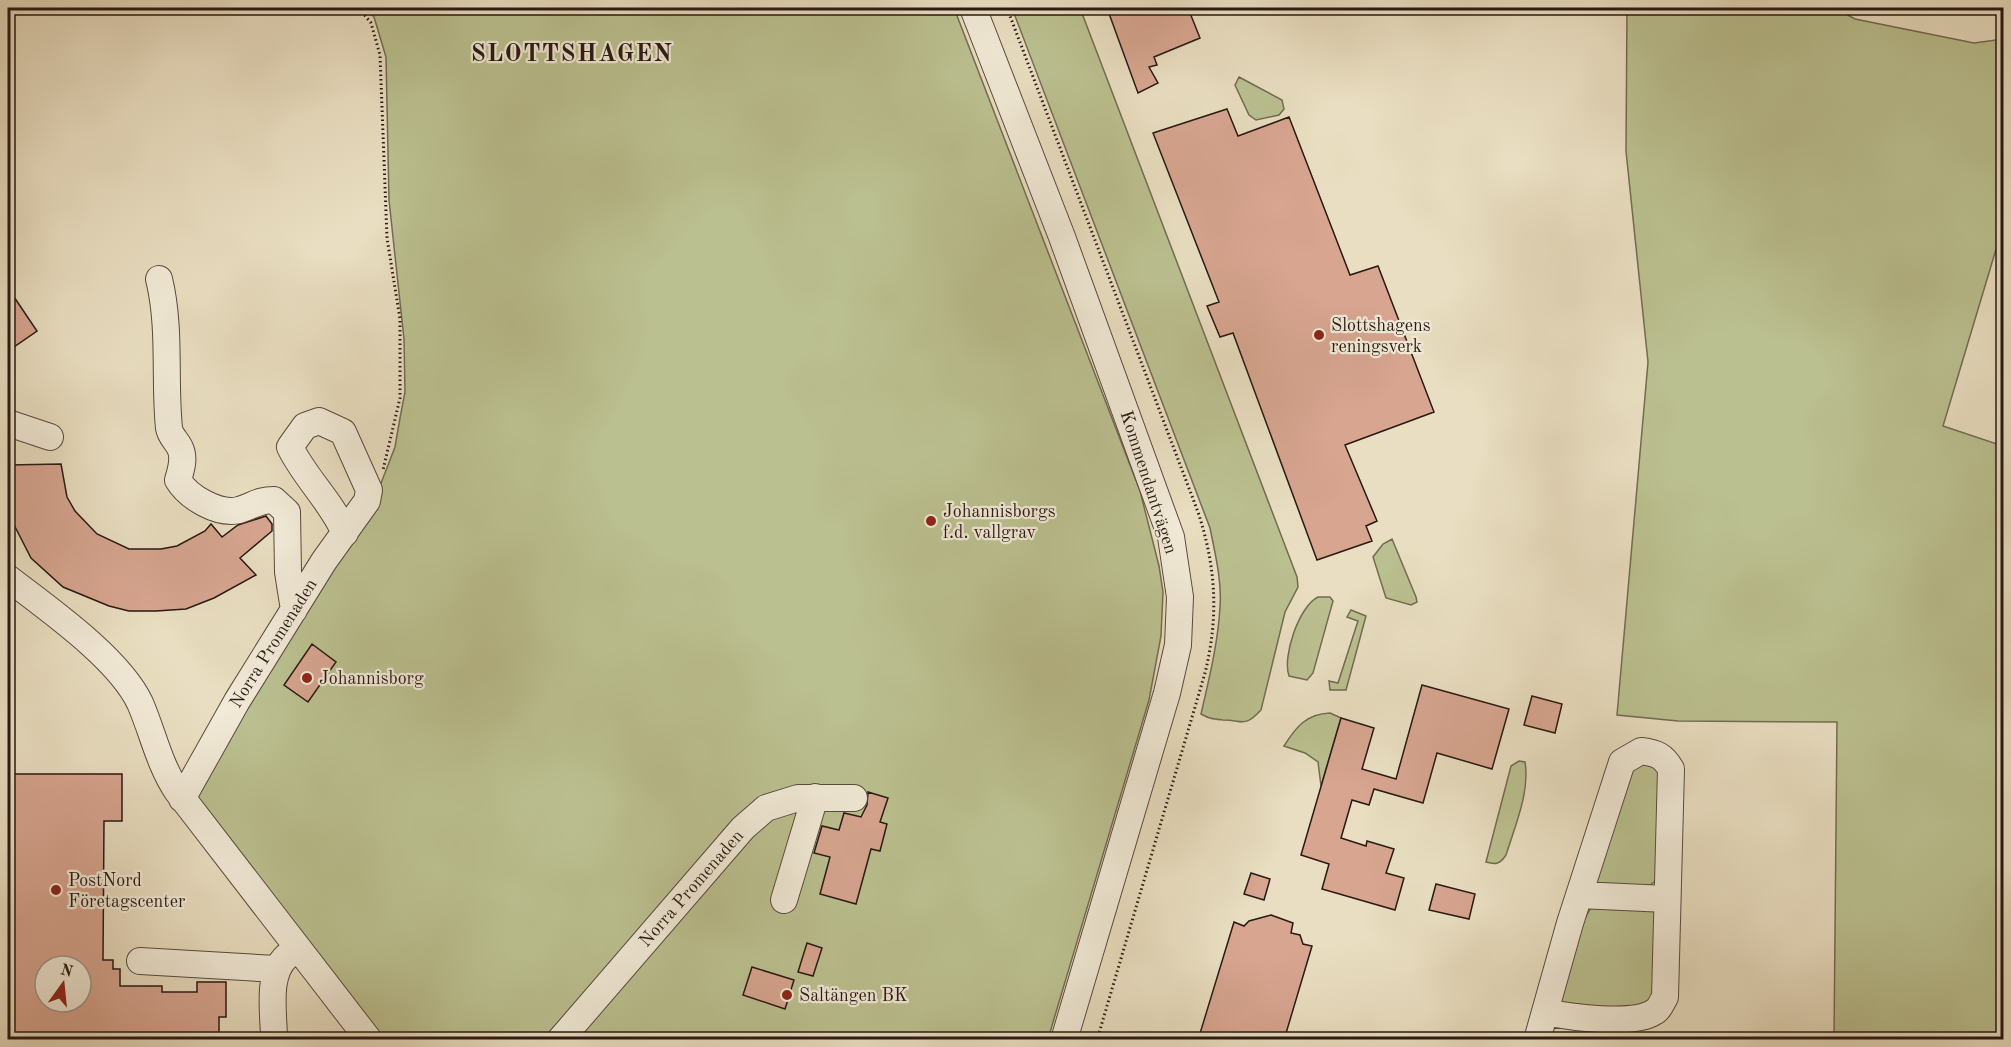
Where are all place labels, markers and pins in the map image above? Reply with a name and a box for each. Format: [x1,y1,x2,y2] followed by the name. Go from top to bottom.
[1331,317,1431,356] place label: Slottshagens reningsverk
[1312,328,1326,342] marker: Slottshagens reningsverk
[943,503,1056,542] place label: Johannisborgs f.d. vallgrav
[924,514,938,528] marker: Johannisborgs f.d. vallgrav
[319,670,424,688] place label: Johannisborg
[300,671,314,685] marker: Johannisborg
[68,872,186,911] place label: PostNord Företagscenter
[49,883,63,897] marker: PostNord Företagscenter
[799,987,908,1005] place label: Saltängen BK
[780,988,794,1002] marker: Saltängen BK

